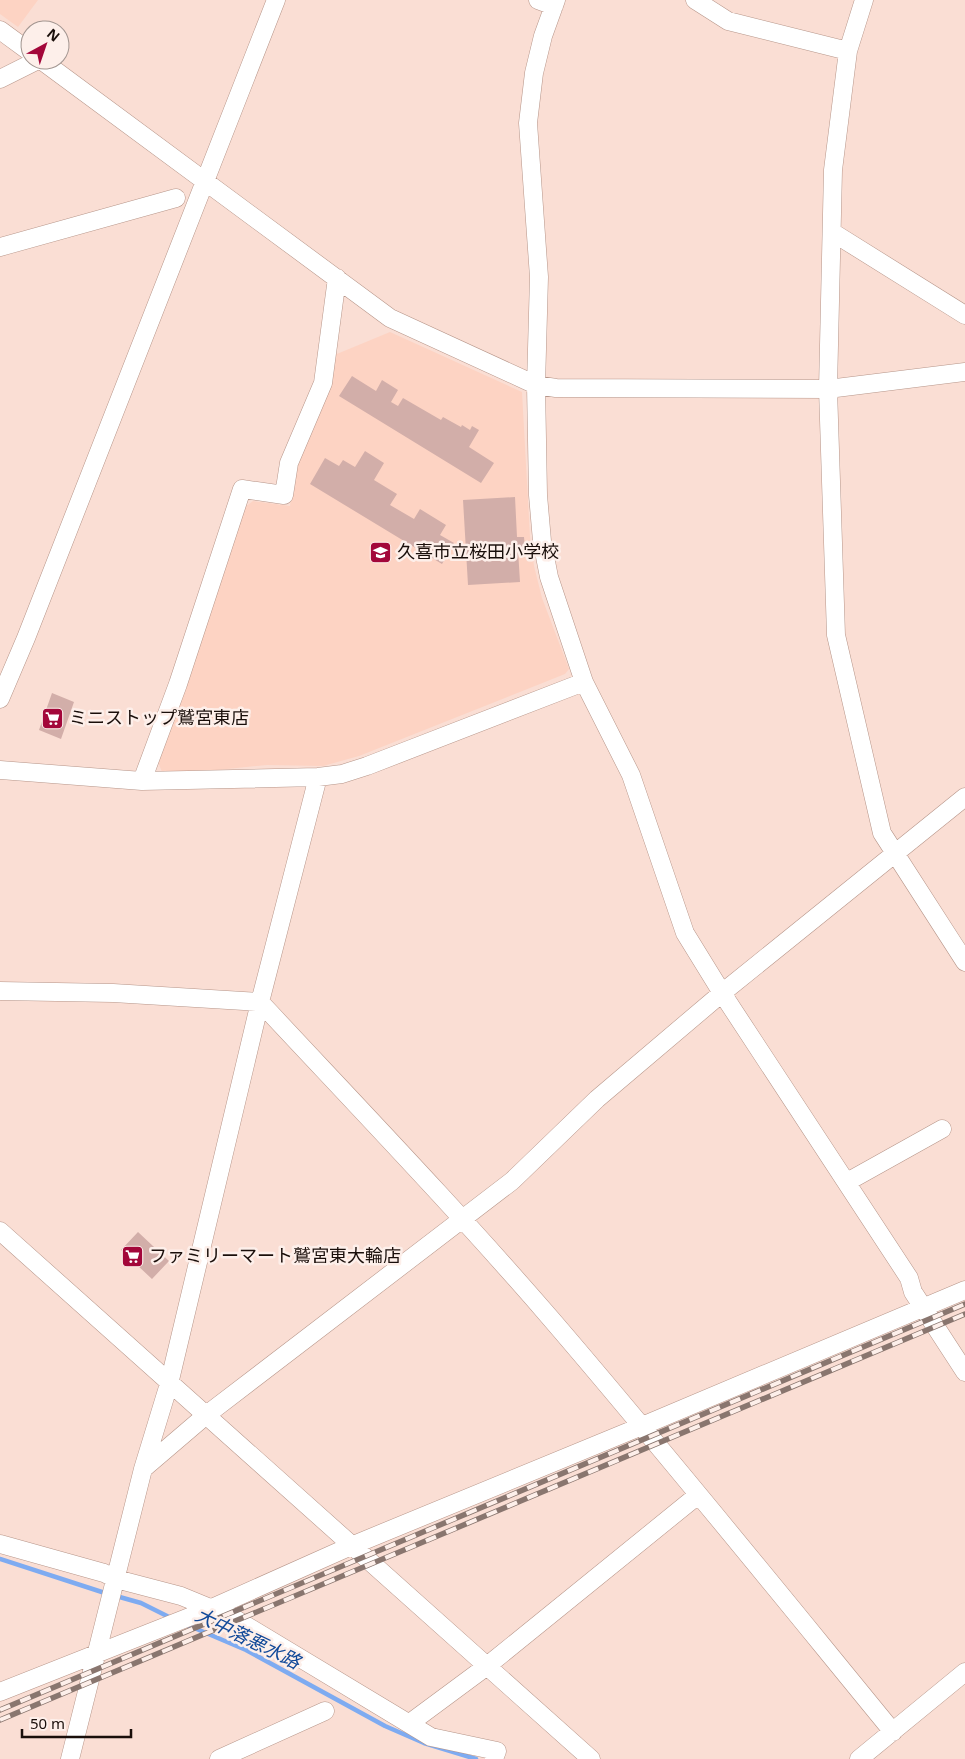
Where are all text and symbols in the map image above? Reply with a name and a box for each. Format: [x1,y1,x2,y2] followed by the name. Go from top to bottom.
[20,20,70,70] north arrow
[43,24,64,46] text: N
[397,539,559,563] place label: 久喜市立桜田小学校
[369,540,393,564] school or university icon: 久喜市立桜田小学校
[69,705,249,729] place label: ミニストップ鷲宮東店
[41,706,65,730] supermarket icon: ミニストップ鷲宮東店
[149,1243,401,1267] place label: ファミリーマート鷲宮東大輪店
[121,1244,145,1268] supermarket icon: ファミリーマート鷲宮東大輪店
[191,1601,307,1676] water label: 大中落悪水路
[22,1706,131,1738] scale bar
[30,1713,65,1733] text: 50 m

